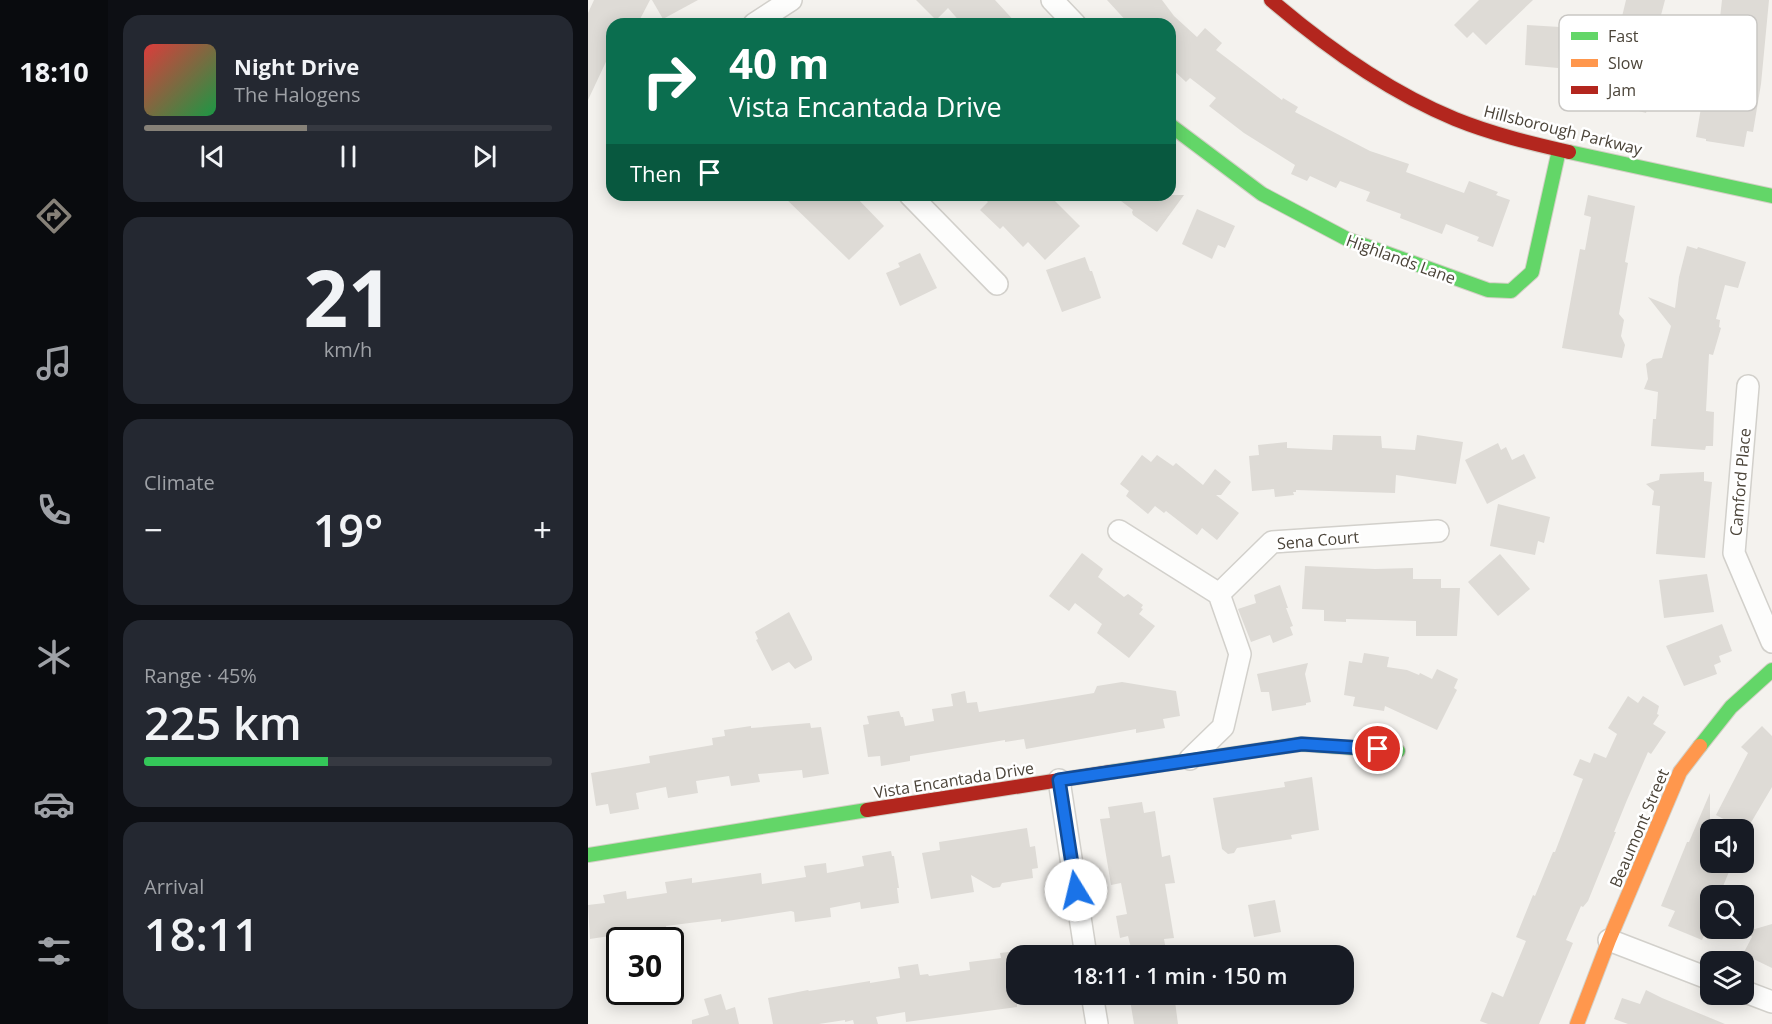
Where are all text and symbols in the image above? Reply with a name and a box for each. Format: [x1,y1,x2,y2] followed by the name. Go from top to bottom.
[1559,15,1757,111] legend
[1608,25,1639,47] text: Fast
[729,34,829,91] text: 40 m
[630,42,708,120] icon: right
[234,51,359,81] text: Night Drive
[1608,52,1643,74] text: Slow
[19,53,89,90] text: 18:10
[1606,79,1636,101] text: Jam
[234,81,361,108] text: The Halogens
[729,88,1002,125] text: Vista Encantada Drive
[1482,100,1645,161] street label: Hillsborough Parkway
[196,140,229,173] icon: previous
[332,140,365,173] icon: pause
[468,140,501,173] icon: next
[693,156,726,189] icon: arrive
[630,158,681,188] text: Then
[33,195,75,237] icon: directions
[1343,229,1459,289] street label: Highlands Lane
[303,244,393,350] text: 21
[324,336,372,363] text: km/h
[33,342,75,384] icon: music
[1724,427,1756,537] street label: Camford Place
[144,469,215,496] text: Climate
[33,489,75,531] icon: phone
[313,499,383,560] text: 19°
[144,507,163,552] text: −
[533,507,552,552] text: +
[1276,525,1360,555] street label: Sena Court
[33,636,75,678] icon: climate
[144,662,257,689] text: Range · 45%
[144,692,302,753] text: 225 km
[1352,723,1403,774] pin
[1361,732,1394,765] icon: arrive
[872,756,1036,804] street label: Vista Encantada Drive
[1604,765,1674,891] street label: Beaumont Street
[33,783,75,825] icon: car
[1700,819,1754,1005] map controls
[1700,819,1754,873] button: sound
[1044,858,1108,922] position arrow
[144,873,204,900] text: Arrival
[1700,885,1754,939] button: search
[144,903,259,964] text: 18:11
[606,927,684,1005] speed limit sign: 30
[33,930,75,972] icon: filters
[1700,951,1754,1005] button: layers
[1072,960,1288,990] text: 18:11 · 1 min · 150 m

